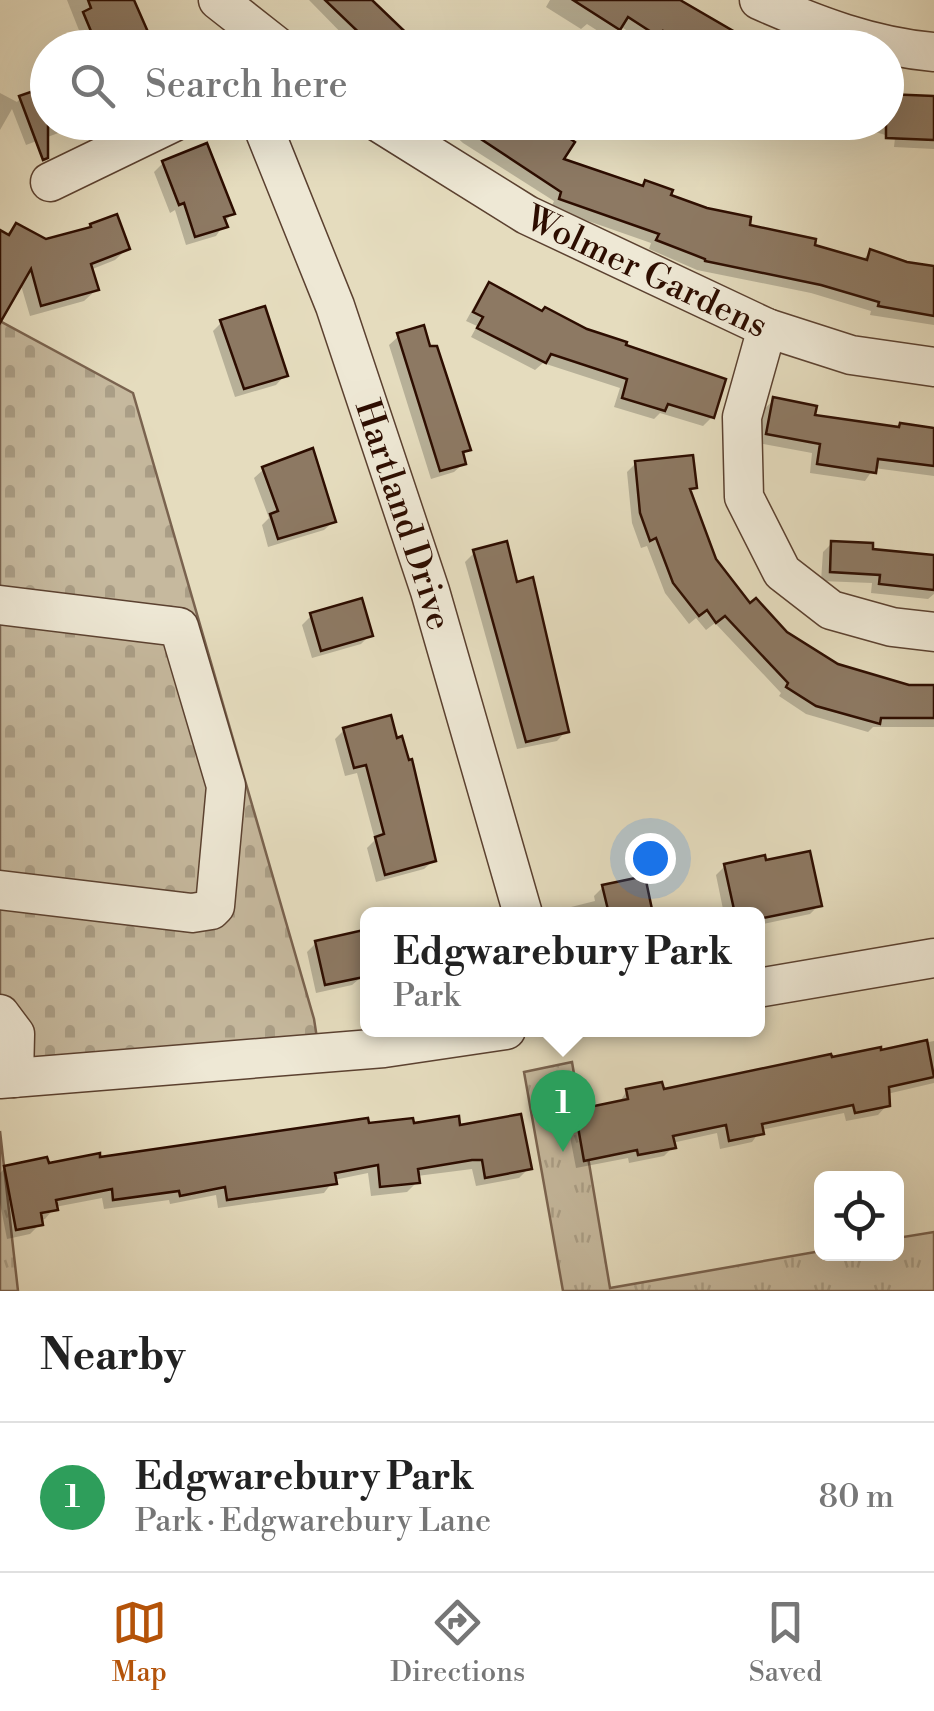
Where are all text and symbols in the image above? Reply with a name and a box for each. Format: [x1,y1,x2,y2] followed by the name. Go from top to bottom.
[30,30,904,140] search box
[65,58,120,113] icon: search
[145,62,348,109] text: Search here
[517,197,774,348] street label: Wolmer Gardens
[345,394,460,635] street label: Hartland Drive
[625,833,676,884] your location
[360,907,765,1037] popup
[393,929,732,976] text: Edgwarebury Park
[393,976,460,1016] text: Park
[530,1070,596,1152] pin: 1
[814,1171,904,1261] map controls
[814,1171,904,1261] button: locate
[40,1330,185,1383] text: Nearby
[135,1454,473,1501] text: Edgwarebury Park
[65,1477,80,1517] text: 1
[819,1477,894,1517] text: 80 m
[135,1501,491,1541] text: Park · Edgwarebury Lane
[112,1595,167,1690] tab: Map
[390,1595,525,1690] tab: Directions
[749,1595,822,1690] tab: Saved

